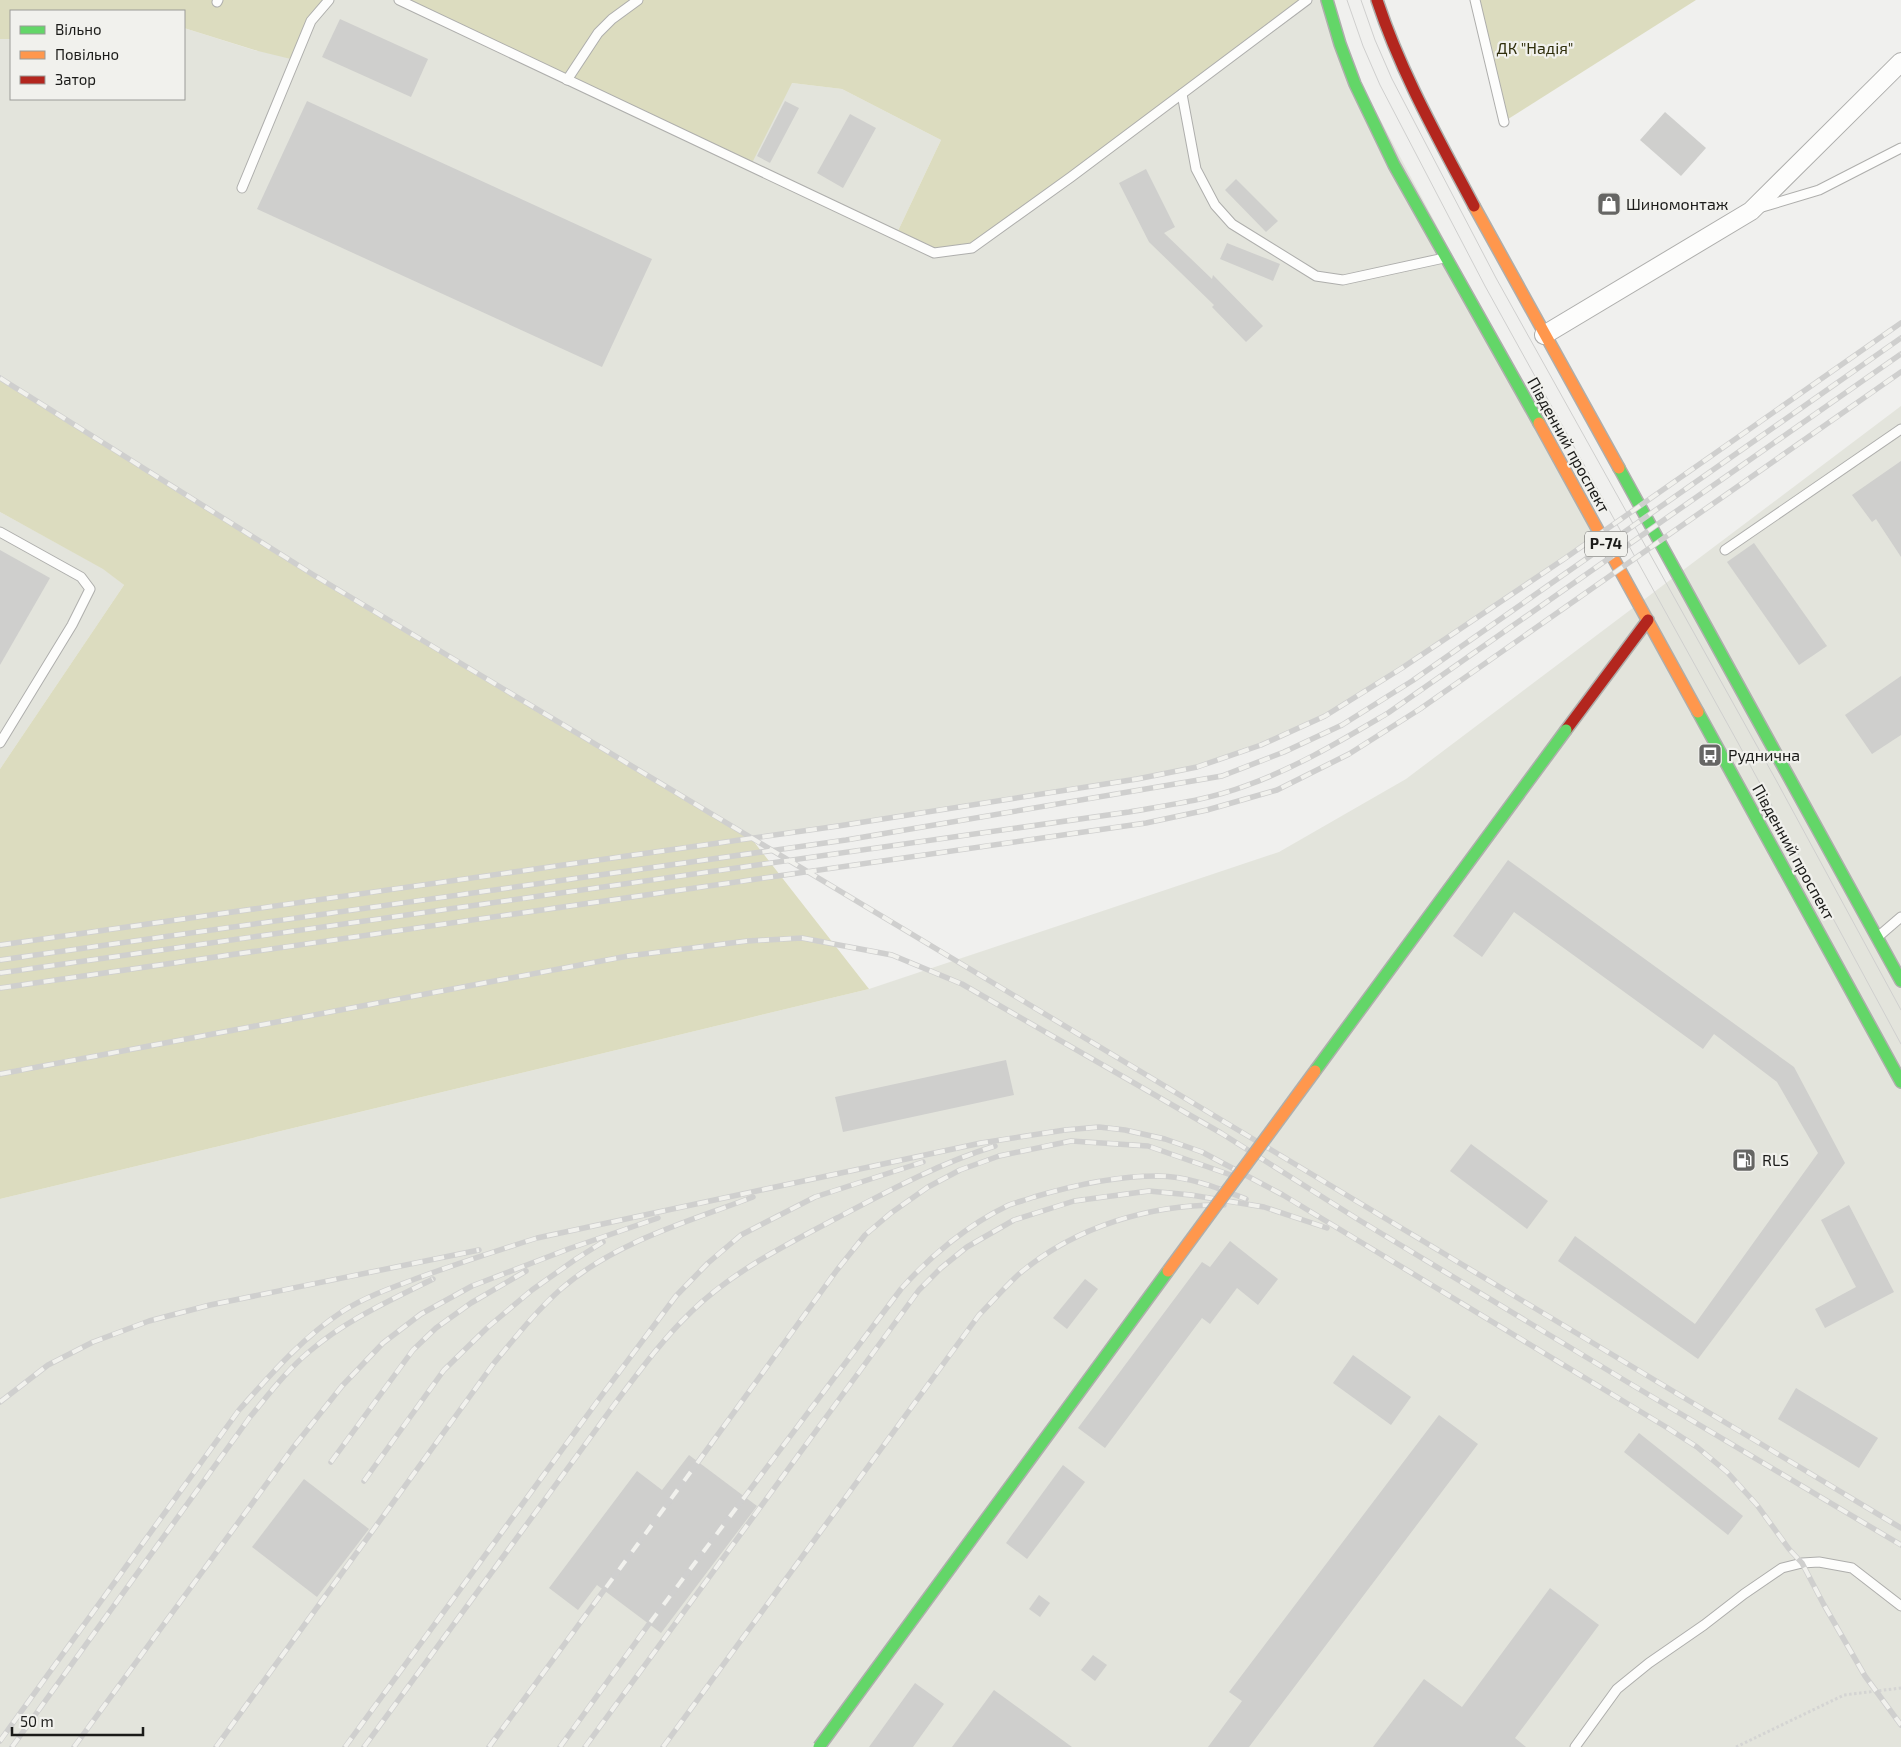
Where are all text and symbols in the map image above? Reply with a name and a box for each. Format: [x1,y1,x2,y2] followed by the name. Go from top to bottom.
[10,10,185,100] legend
[55,20,102,38] text: Вільно
[1497,38,1573,57] park label: ДК "Надія"
[55,45,119,63] text: Повільно
[55,70,96,88] text: Затор
[1596,191,1622,217] shop icon: Шиномонтаж
[1626,194,1729,213] place label: Шиномонтаж
[1524,374,1615,516] street label: Південний проспект
[1585,532,1627,556] road number: Р-74
[1697,742,1723,768] bus stop icon: Руднична
[1728,745,1800,765] place label: Руднична
[1749,781,1840,923] street label: Південний проспект
[1731,1147,1757,1173] fuel station icon: RLS
[1762,1150,1789,1169] place label: RLS
[12,1704,144,1736] scale bar
[20,1712,54,1730] text: 50 m

